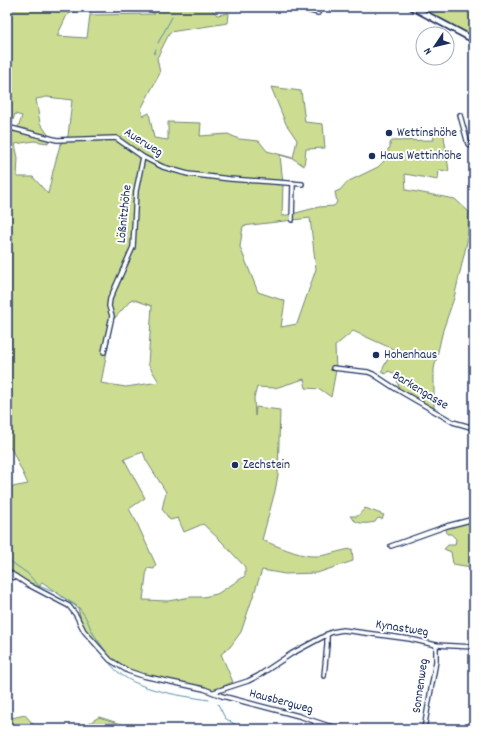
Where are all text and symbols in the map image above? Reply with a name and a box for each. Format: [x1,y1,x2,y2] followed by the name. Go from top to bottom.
[415,26,455,66] north arrow
[420,43,437,57] text: N
[120,124,167,163] street label: Auerweg
[397,124,457,143] place label: Wettinshöhe
[384,128,394,138] marker: Wettinshöhe
[380,147,462,166] place label: Haus Wettinhöhe
[367,151,377,161] marker: Haus Wettinhöhe
[112,183,138,244] street label: Lößnitzhöhe
[384,346,437,365] place label: Hohenhaus
[371,350,381,360] marker: Hohenhaus
[388,367,452,415] street label: Barkengasse
[243,456,290,475] place label: Zechstein
[230,460,240,470] marker: Zechstein
[374,615,430,643] street label: Kynastweg
[408,657,434,715] street label: Sonnenweg
[247,684,315,720] street label: Hausbergweg

